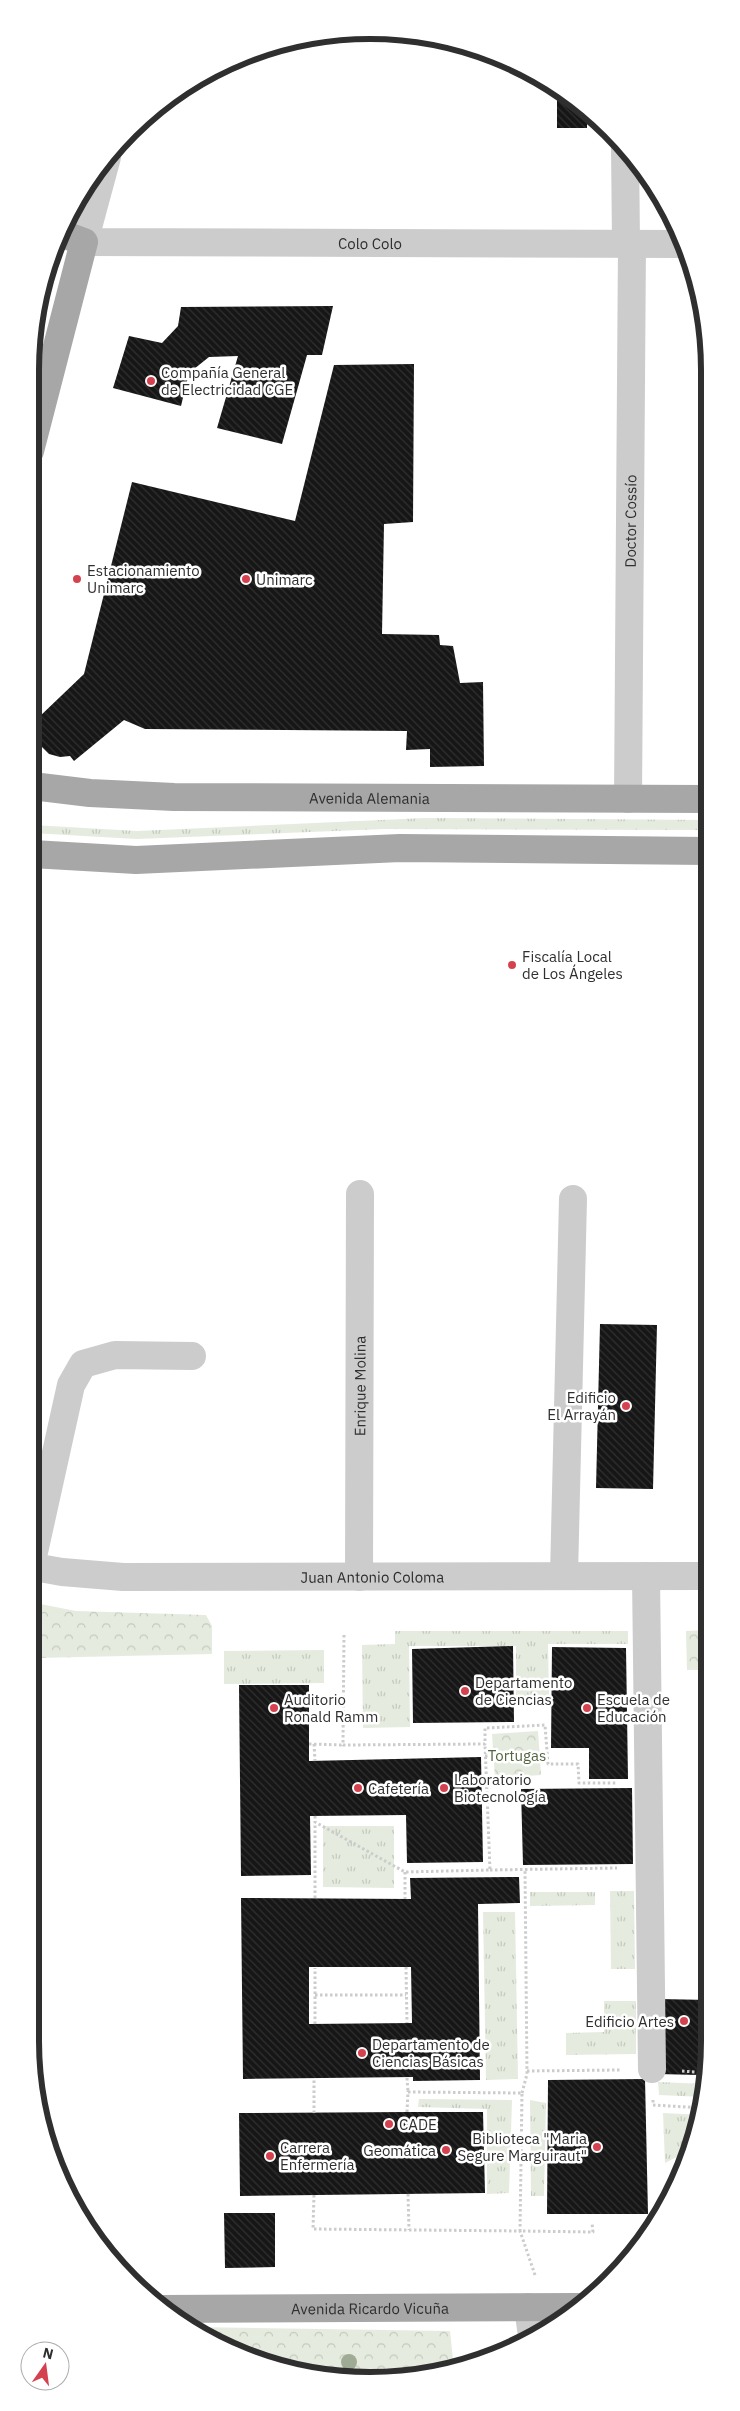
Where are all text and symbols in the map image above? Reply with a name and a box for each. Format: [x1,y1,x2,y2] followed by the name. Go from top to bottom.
[338,233,402,253] street label: Colo Colo
[161,363,293,399] place label: Compañía General de Electricidad CGE
[145,375,157,387] marker: Compañía General de Electricidad CGE
[620,474,640,568] street label: Doctor Cossío
[87,561,200,597] place label: Estacionamiento Unimarc
[256,570,313,589] place label: Unimarc
[71,573,83,585] marker: Estacionamiento Unimarc
[240,573,252,585] marker: Unimarc
[309,788,430,807] street label: Avenida Alemania
[522,947,623,983] place label: Fiscalía Local de Los Ángeles
[506,959,518,971] marker: Fiscalía Local de Los Ángeles
[350,1336,369,1436] street label: Enrique Molina
[547,1388,616,1424] place label: Edificio El Arrayán
[620,1400,632,1412] marker: Edificio El Arrayán
[301,1567,444,1586] street label: Juan Antonio Coloma
[475,1673,572,1709] place label: Departamento de Ciencias
[459,1685,471,1697] marker: Departamento de Ciencias
[284,1690,378,1726] place label: Auditorio Ronald Ramm
[597,1690,670,1726] place label: Escuela de Educación
[268,1702,280,1714] marker: Auditorio Ronald Ramm
[581,1702,593,1714] marker: Escuela de Educación
[488,1746,546,1765] park label: Tortugas
[454,1770,546,1806] place label: Laboratorio Biotecnología
[368,1779,429,1798] place label: Cafetería
[352,1782,364,1794] marker: Cafetería
[438,1782,450,1794] marker: Laboratorio Biotecnología
[585,2012,674,2031] place label: Edificio Artes
[678,2015,690,2027] marker: Edificio Artes
[372,2035,490,2071] place label: Departamento de Ciencias Básicas
[356,2047,368,2059] marker: Departamento de Ciencias Básicas
[399,2115,437,2134] place label: CADE
[383,2118,395,2130] marker: CADE
[457,2129,587,2165] place label: Biblioteca "Maria Segure Marguiraut"
[280,2138,354,2174] place label: Carrera Enfermería
[363,2141,436,2160] place label: Geomática
[591,2141,603,2153] marker: Biblioteca "Maria Segure Marguiraut"
[440,2144,452,2156] marker: Geomática
[264,2150,276,2162] marker: Carrera Enfermería
[291,2298,449,2318] street label: Avenida Ricardo Vicuña
[20,2341,70,2391] north arrow
[41,2343,55,2363] text: N

